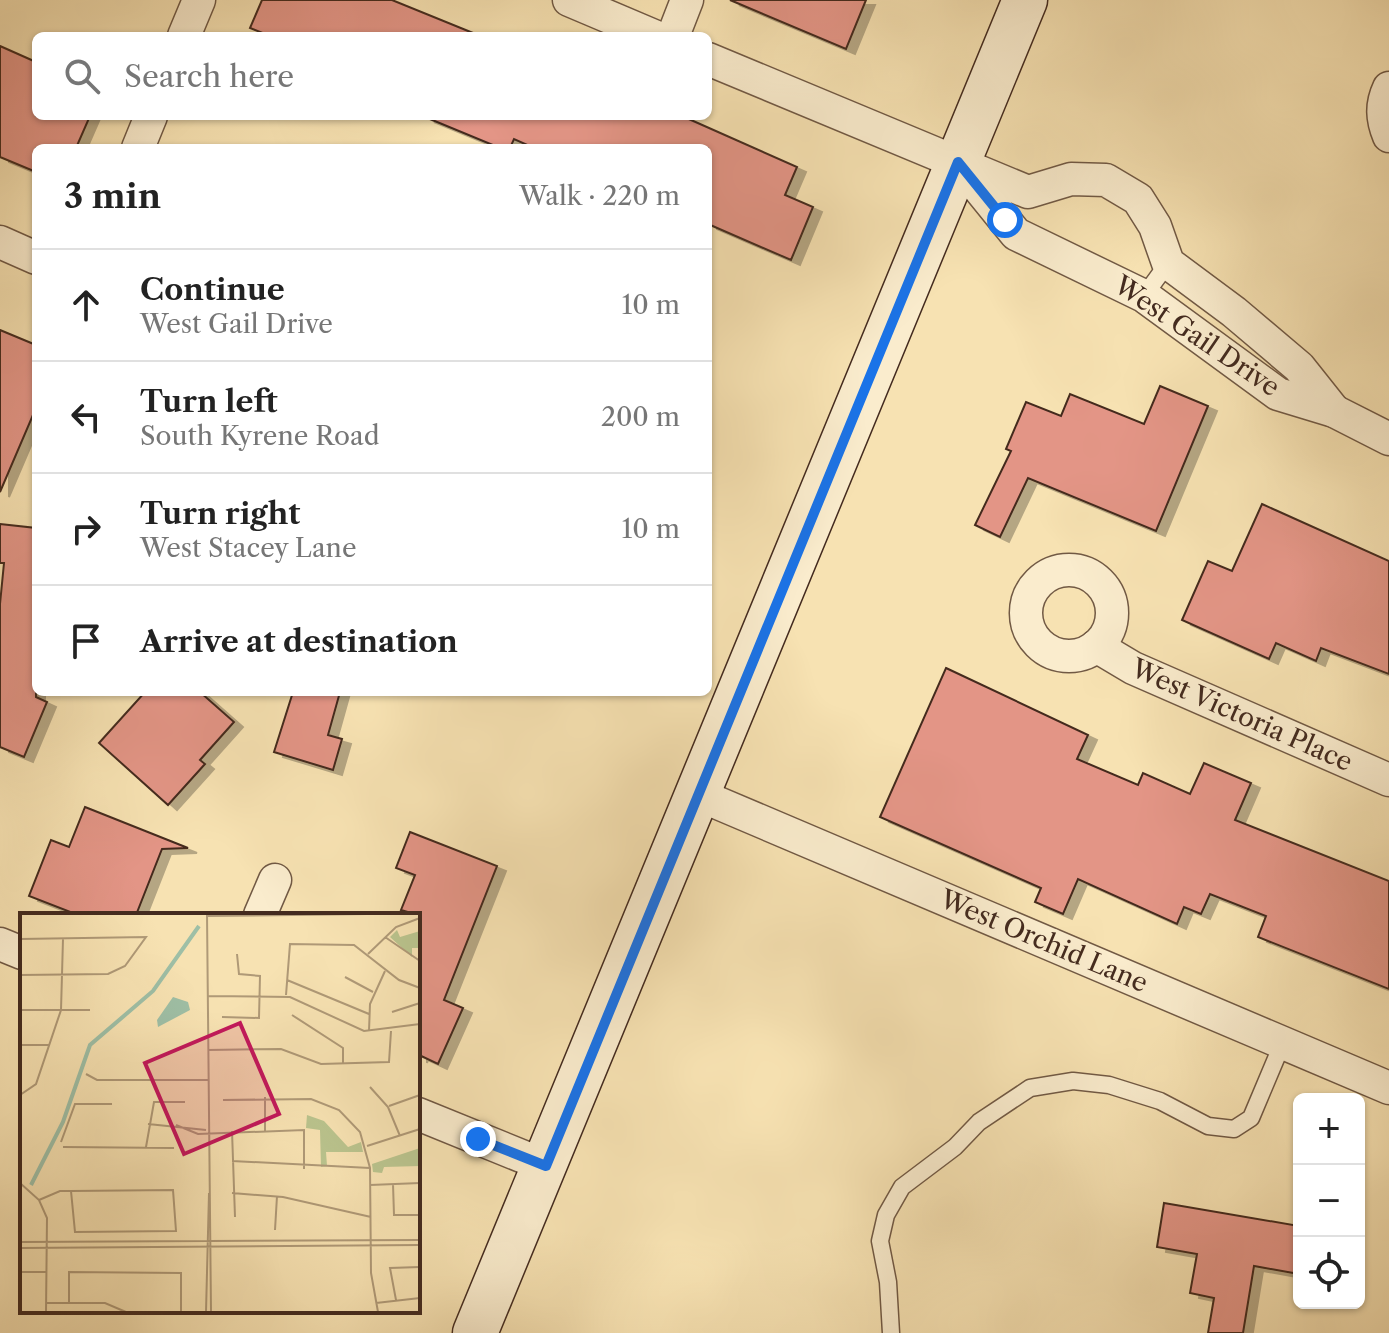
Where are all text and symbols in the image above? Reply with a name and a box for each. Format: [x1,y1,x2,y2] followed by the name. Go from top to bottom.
[32,32,712,120] search box
[60,54,104,98] icon: search
[124,58,294,95] text: Search here
[64,175,161,217] text: 3 min
[519,180,680,212] text: Walk · 220 m
[987,202,1023,238] route start
[1107,268,1286,403] street label: West Gail Drive
[140,271,285,308] text: Continue
[64,283,108,327] icon: ahead
[621,289,680,321] text: 10 m
[140,308,333,340] text: West Gail Drive
[140,383,277,420] text: Turn left
[64,395,108,439] icon: left
[601,401,680,433] text: 200 m
[140,420,380,452] text: South Kyrene Road
[140,495,300,532] text: Turn right
[64,507,108,551] icon: right
[621,513,680,545] text: 10 m
[140,532,356,564] text: West Stacey Lane
[64,619,108,663] icon: arrive
[140,623,458,660] text: Arrive at destination
[1126,651,1357,778] street label: West Victoria Place
[934,882,1153,999] street label: West Orchid Lane
[20,913,420,1313] inset map
[1293,1093,1365,1309] map controls
[1293,1093,1365,1165] button: +
[460,1121,496,1157] route end
[1293,1165,1365,1237] button: −
[1293,1237,1365,1309] button: locate

